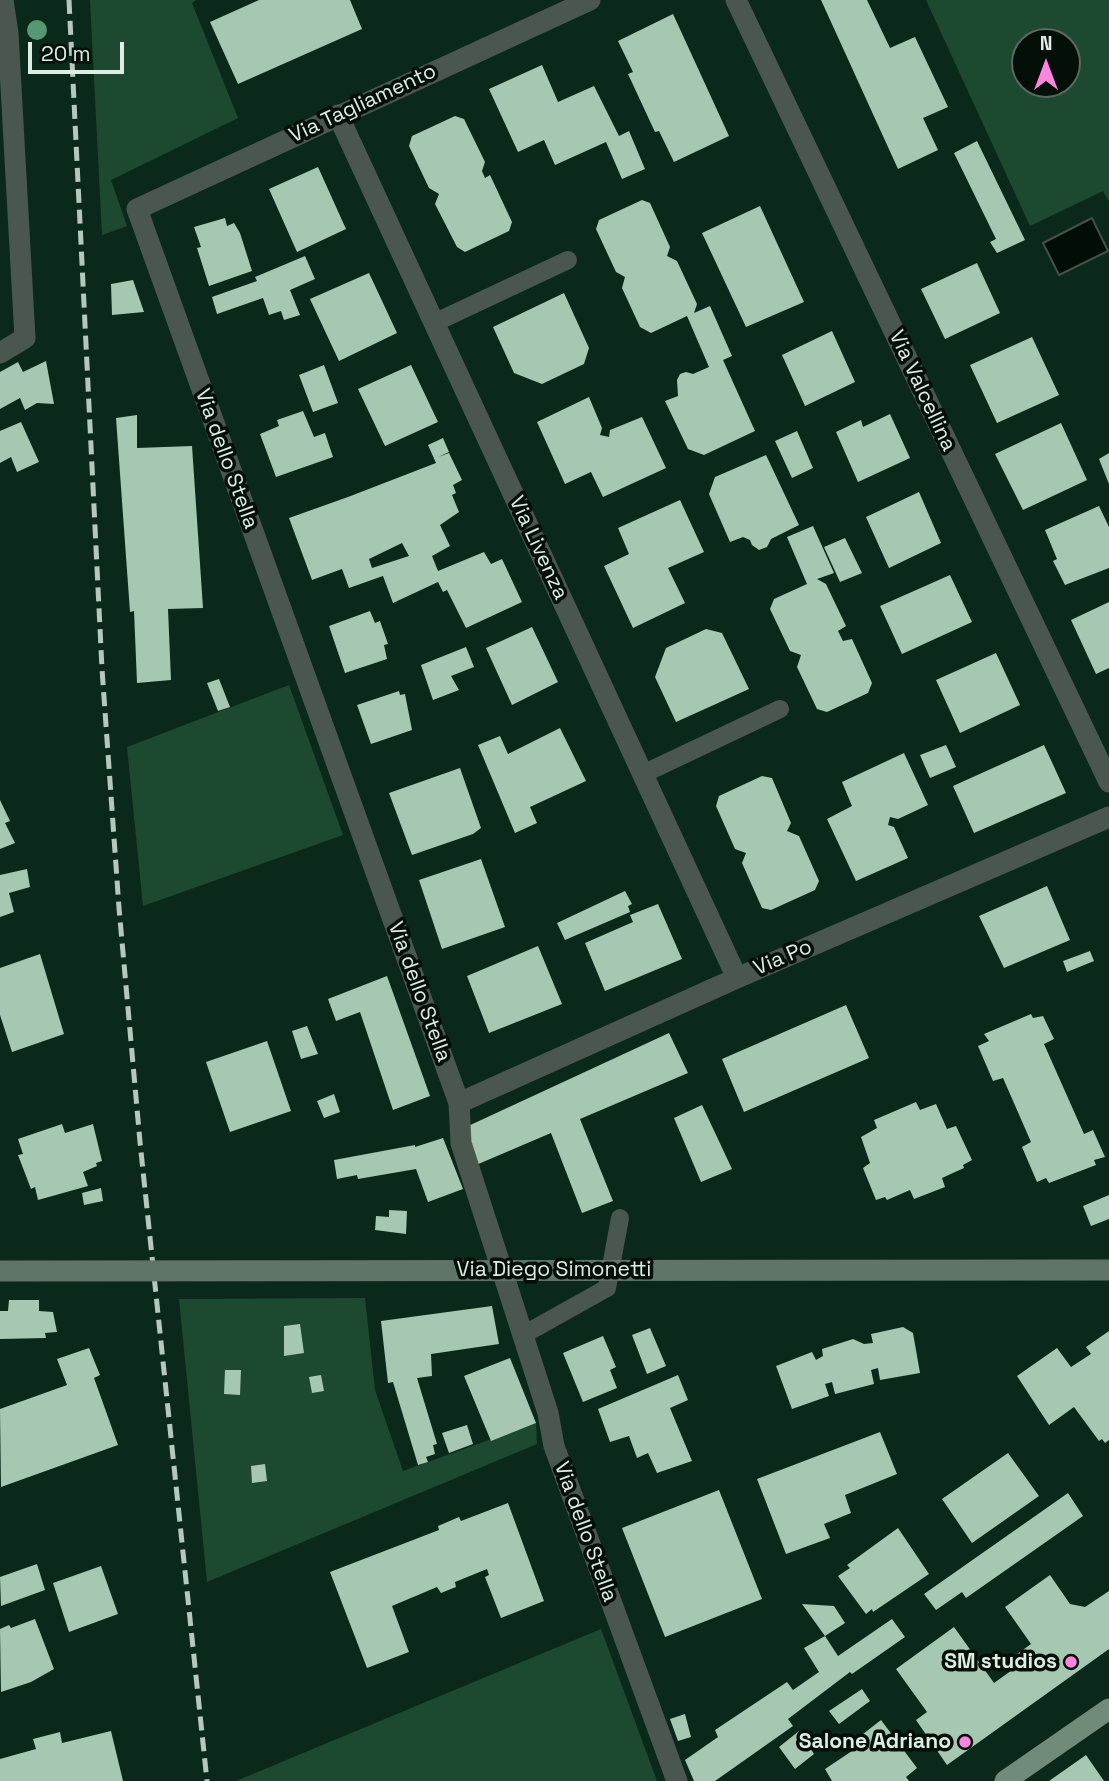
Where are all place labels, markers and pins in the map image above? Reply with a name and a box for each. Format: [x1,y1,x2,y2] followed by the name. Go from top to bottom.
[944,1649,1057,1675] place label: SM studios
[1063,1654,1079,1670] marker: SM studios
[799,1729,951,1755] place label: Salone Adriano
[957,1734,973,1750] marker: Salone Adriano

